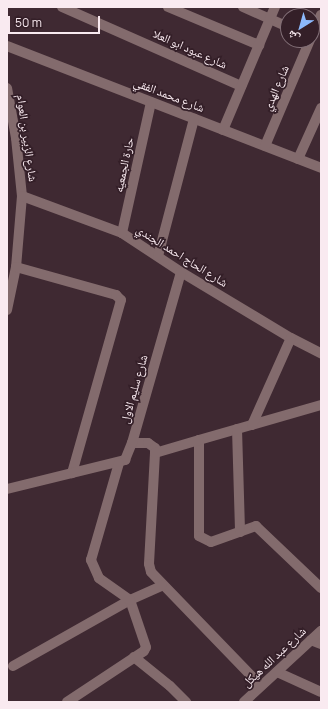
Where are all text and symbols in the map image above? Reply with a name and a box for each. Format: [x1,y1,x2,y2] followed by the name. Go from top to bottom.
[10,8,102,34] scale bar
[280,8,320,48] north arrow
[15,14,42,31] text: 50 m
[151,26,229,72] street label: شارع عبود ابو العلا
[284,28,302,47] text: ش
[260,63,292,113] street label: شارع الهدي
[132,75,206,115] street label: شارع محمد الفقي
[14,94,40,182] street label: شارع الزبير بن العوام
[111,136,137,194] street label: حارة الجمعيه
[134,222,230,290] street label: شارع الحاج احمد الجندي
[117,353,151,425] street label: شارع سليم الاول
[239,624,309,690] street label: شارع عبد الله هيكل

